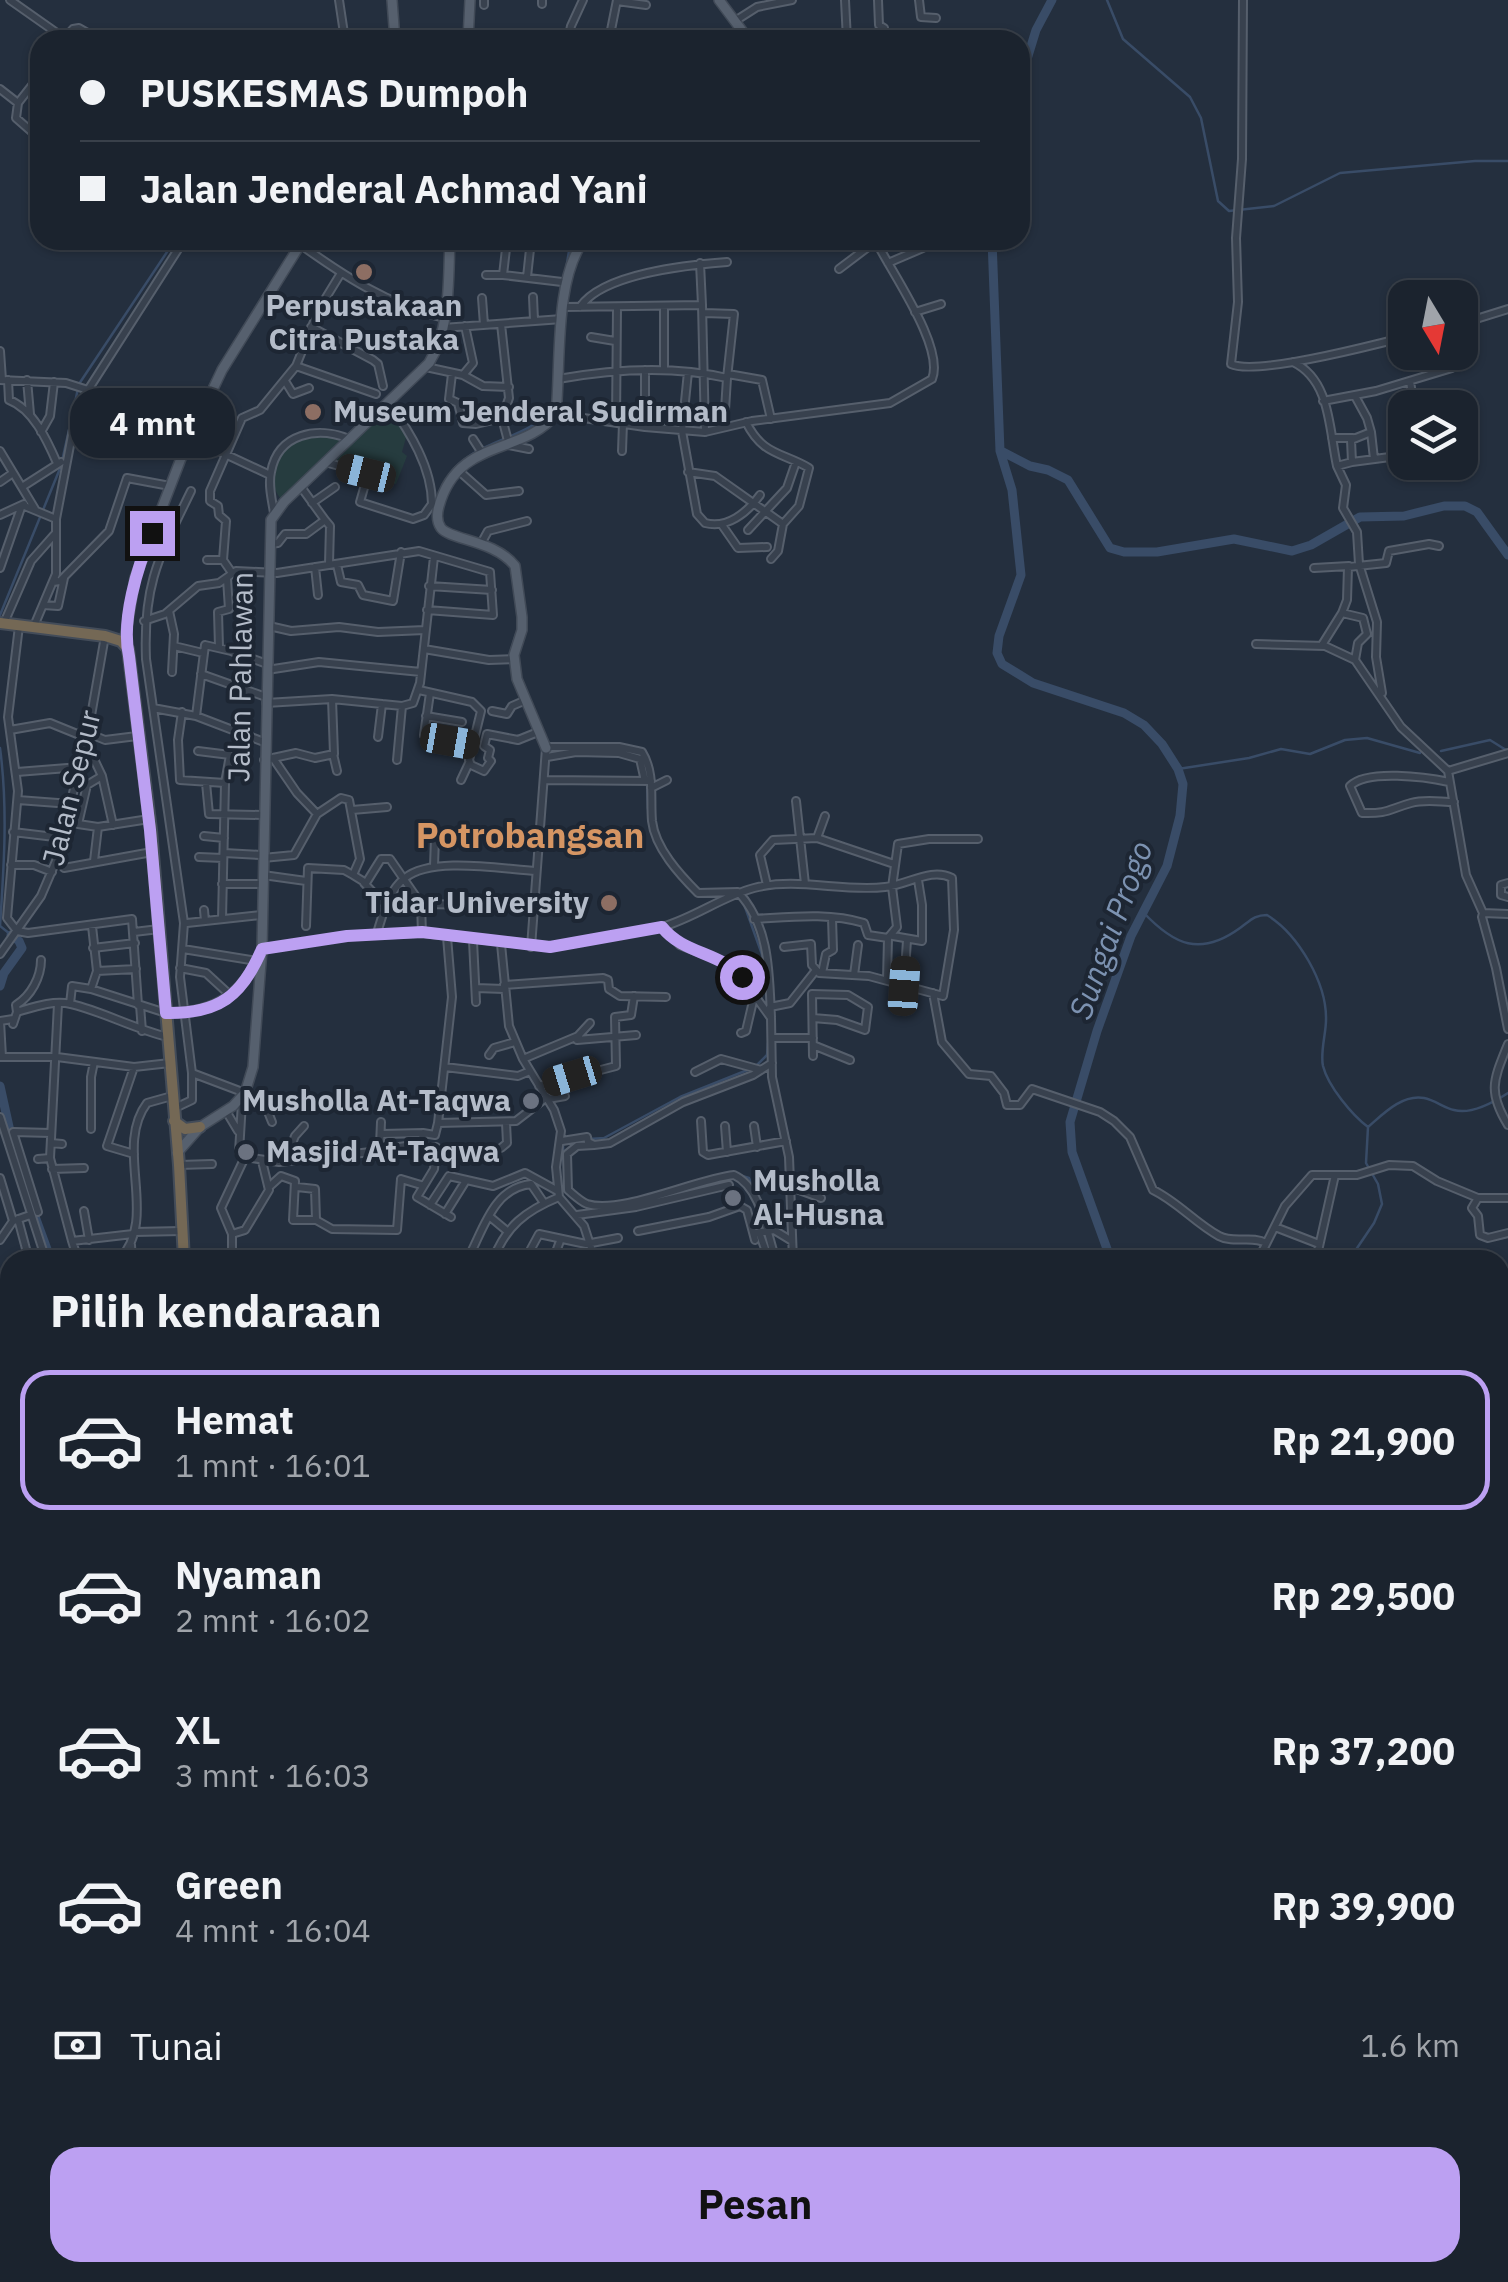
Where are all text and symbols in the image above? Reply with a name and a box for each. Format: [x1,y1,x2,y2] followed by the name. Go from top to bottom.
[140,68,528,117] text: PUSKESMAS Dumpoh
[140,164,648,213] text: Jalan Jenderal Achmad Yani
[353,261,375,283] marker: Perpustakaan Citra Pustaka
[1388,280,1478,370] north arrow
[1388,280,1478,480] map controls
[266,285,462,358] place label: Perpustakaan Citra Pustaka
[70,388,234,458] callout: 4 mnt
[1388,390,1478,480] button: layers
[333,391,728,430] place label: Museum Jenderal Sudirman
[302,401,324,423] marker: Museum Jenderal Sudirman
[109,402,196,444] text: 4 mnt
[333,451,399,495] car
[130,511,175,556] route end
[218,571,261,783] street label: Jalan Pahlawan
[32,706,109,869] street label: Jalan Sepur
[418,721,482,761] car
[416,812,644,858] district label: Potrobangsan
[1058,835,1162,1025] water label: Sungai Progo
[365,882,589,921] place label: Tidar University
[598,892,620,914] marker: Tidar University
[720,955,765,1000] route start
[887,955,921,1017] car
[539,1053,605,1099] car
[242,1080,511,1119] place label: Musholla At-Taqwa
[520,1090,542,1112] marker: Musholla At-Taqwa
[266,1131,500,1170] place label: Masjid At-Taqwa
[235,1141,257,1163] marker: Masjid At-Taqwa
[753,1160,884,1233] place label: Musholla Al-Husna
[722,1187,744,1209] marker: Musholla Al-Husna
[50,1281,382,1339] text: Pilih kendaraan
[55,1395,145,1485] icon: car
[175,1395,294,1444] text: Hemat
[1272,1416,1455,1465] text: Rp 21,900
[175,1444,371,1486] text: 1 mnt · 16:01
[55,1550,145,1640] icon: car
[175,1550,322,1599] text: Nyaman
[1272,1571,1455,1620] text: Rp 29,500
[175,1599,371,1641] text: 2 mnt · 16:02
[55,1705,145,1795] icon: car
[175,1705,221,1754] text: XL
[1272,1726,1455,1775] text: Rp 37,200
[175,1754,371,1796] text: 3 mnt · 16:03
[55,1860,145,1950] icon: car
[175,1860,283,1909] text: Green
[1272,1881,1455,1930] text: Rp 39,900
[175,1909,371,1951] text: 4 mnt · 16:04
[50,2018,105,2073] icon: cash
[130,2021,223,2070] text: Tunai
[1361,2024,1460,2066] text: 1.6 km
[50,2147,1460,2262] button: Pesan

